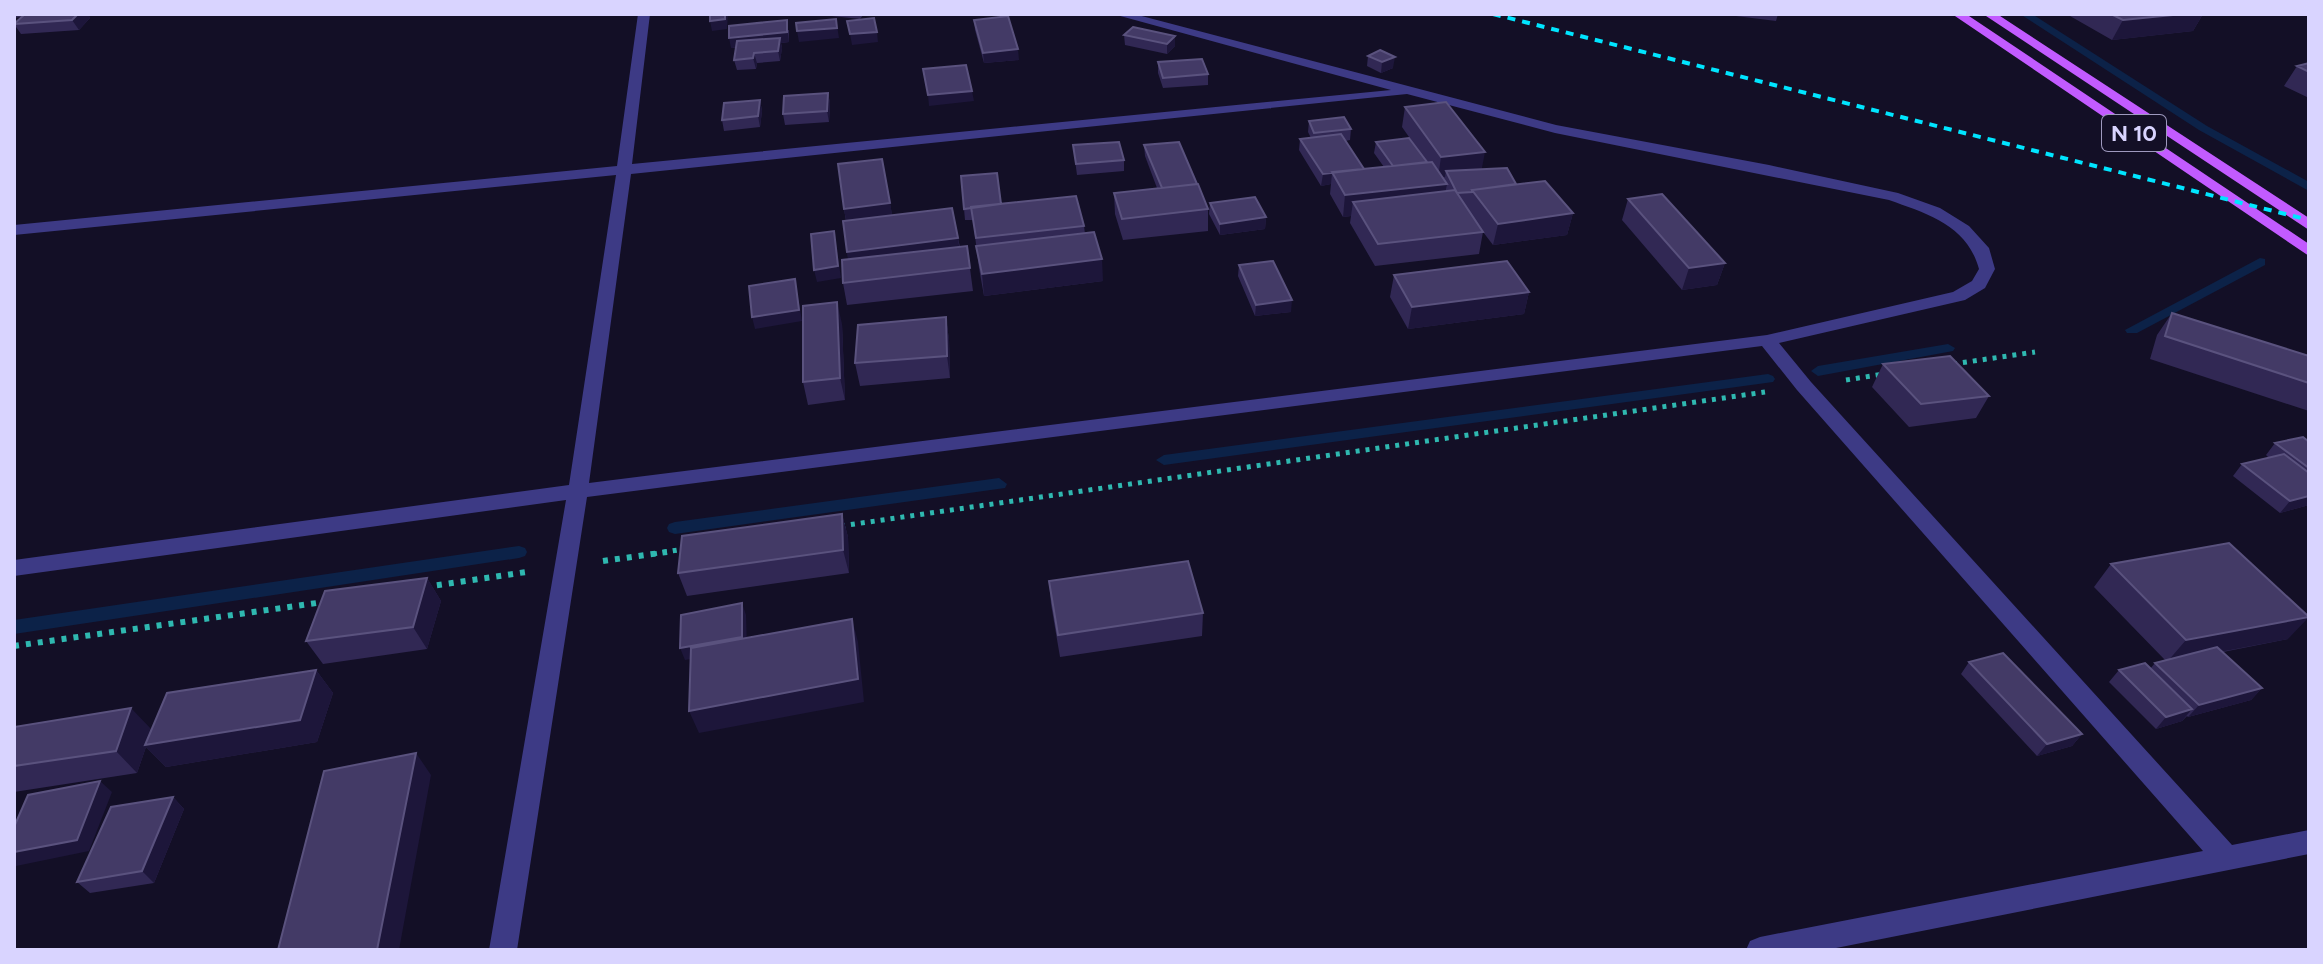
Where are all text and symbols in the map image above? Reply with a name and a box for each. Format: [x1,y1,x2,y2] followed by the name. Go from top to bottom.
[2102,115,2166,151] road number: N 10

